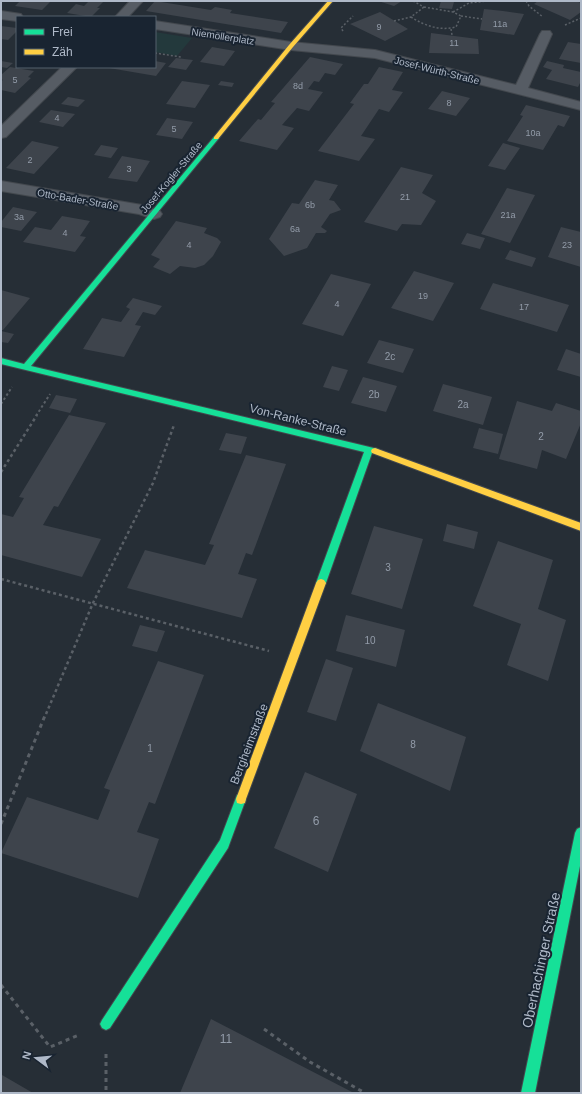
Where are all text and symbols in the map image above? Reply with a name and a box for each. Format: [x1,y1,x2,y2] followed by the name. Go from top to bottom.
[16,16,156,68] legend
[493,19,507,29] house number: 11a
[376,22,382,32] house number: 9
[52,25,73,39] text: Frei
[191,26,255,47] street label: Niemöllerplatz
[449,38,459,48] house number: 11
[52,45,73,59] text: Zäh
[393,55,481,86] street label: Josef-Würth-Straße
[12,75,18,85] house number: 5
[293,81,303,91] house number: 8d
[446,98,452,108] house number: 8
[54,113,60,123] house number: 4
[171,124,177,134] house number: 5
[525,128,541,138] house number: 10a
[138,139,205,215] street label: Josef-Kogler-Straße
[27,155,33,165] house number: 2
[126,164,132,174] house number: 3
[36,187,120,212] street label: Otto-Bader-Straße
[400,192,410,202] house number: 21
[305,200,315,210] house number: 6b
[500,210,516,220] house number: 21a
[14,212,24,222] house number: 3a
[290,224,300,234] house number: 6a
[62,228,68,238] house number: 4
[186,240,192,250] house number: 4
[562,240,572,250] house number: 23
[418,291,428,301] house number: 19
[334,299,340,309] house number: 4
[519,302,529,312] house number: 17
[385,351,395,362] house number: 2c
[368,389,380,400] house number: 2b
[457,399,469,410] house number: 2a
[248,401,348,439] street label: Von-Ranke-Straße
[538,431,544,442] house number: 2
[385,562,391,573] house number: 3
[364,635,376,646] house number: 10
[227,701,271,786] street label: Bergheimstraße
[410,739,416,750] house number: 8
[147,743,153,754] house number: 1
[313,814,320,828] house number: 6
[519,890,563,1029] street label: Oberhachinger Straße
[220,1032,233,1046] house number: 11
[16,1038,56,1078] north arrow
[20,1050,33,1061] text: N

